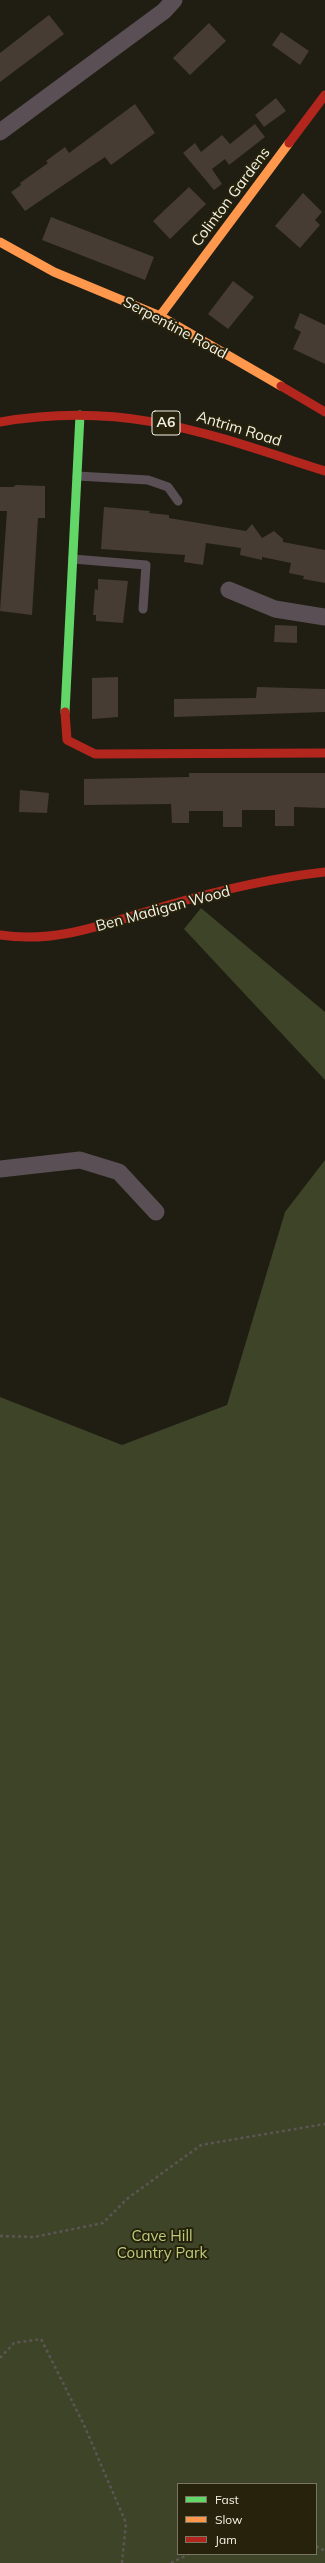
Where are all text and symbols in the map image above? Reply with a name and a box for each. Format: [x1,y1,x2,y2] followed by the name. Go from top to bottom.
[188,144,274,250] street label: Colinton Gardens
[120,293,230,363] street label: Serpentine Road
[194,408,284,450] street label: Antrim Road
[152,411,180,435] road number: A6
[94,882,232,936] street label: Ben Madigan Wood
[117,2227,207,2262] park label: Cave Hill Country Park
[177,2483,317,2555] legend
[215,2492,239,2507] text: Fast
[215,2512,243,2527] text: Slow
[215,2532,237,2547] text: Jam

